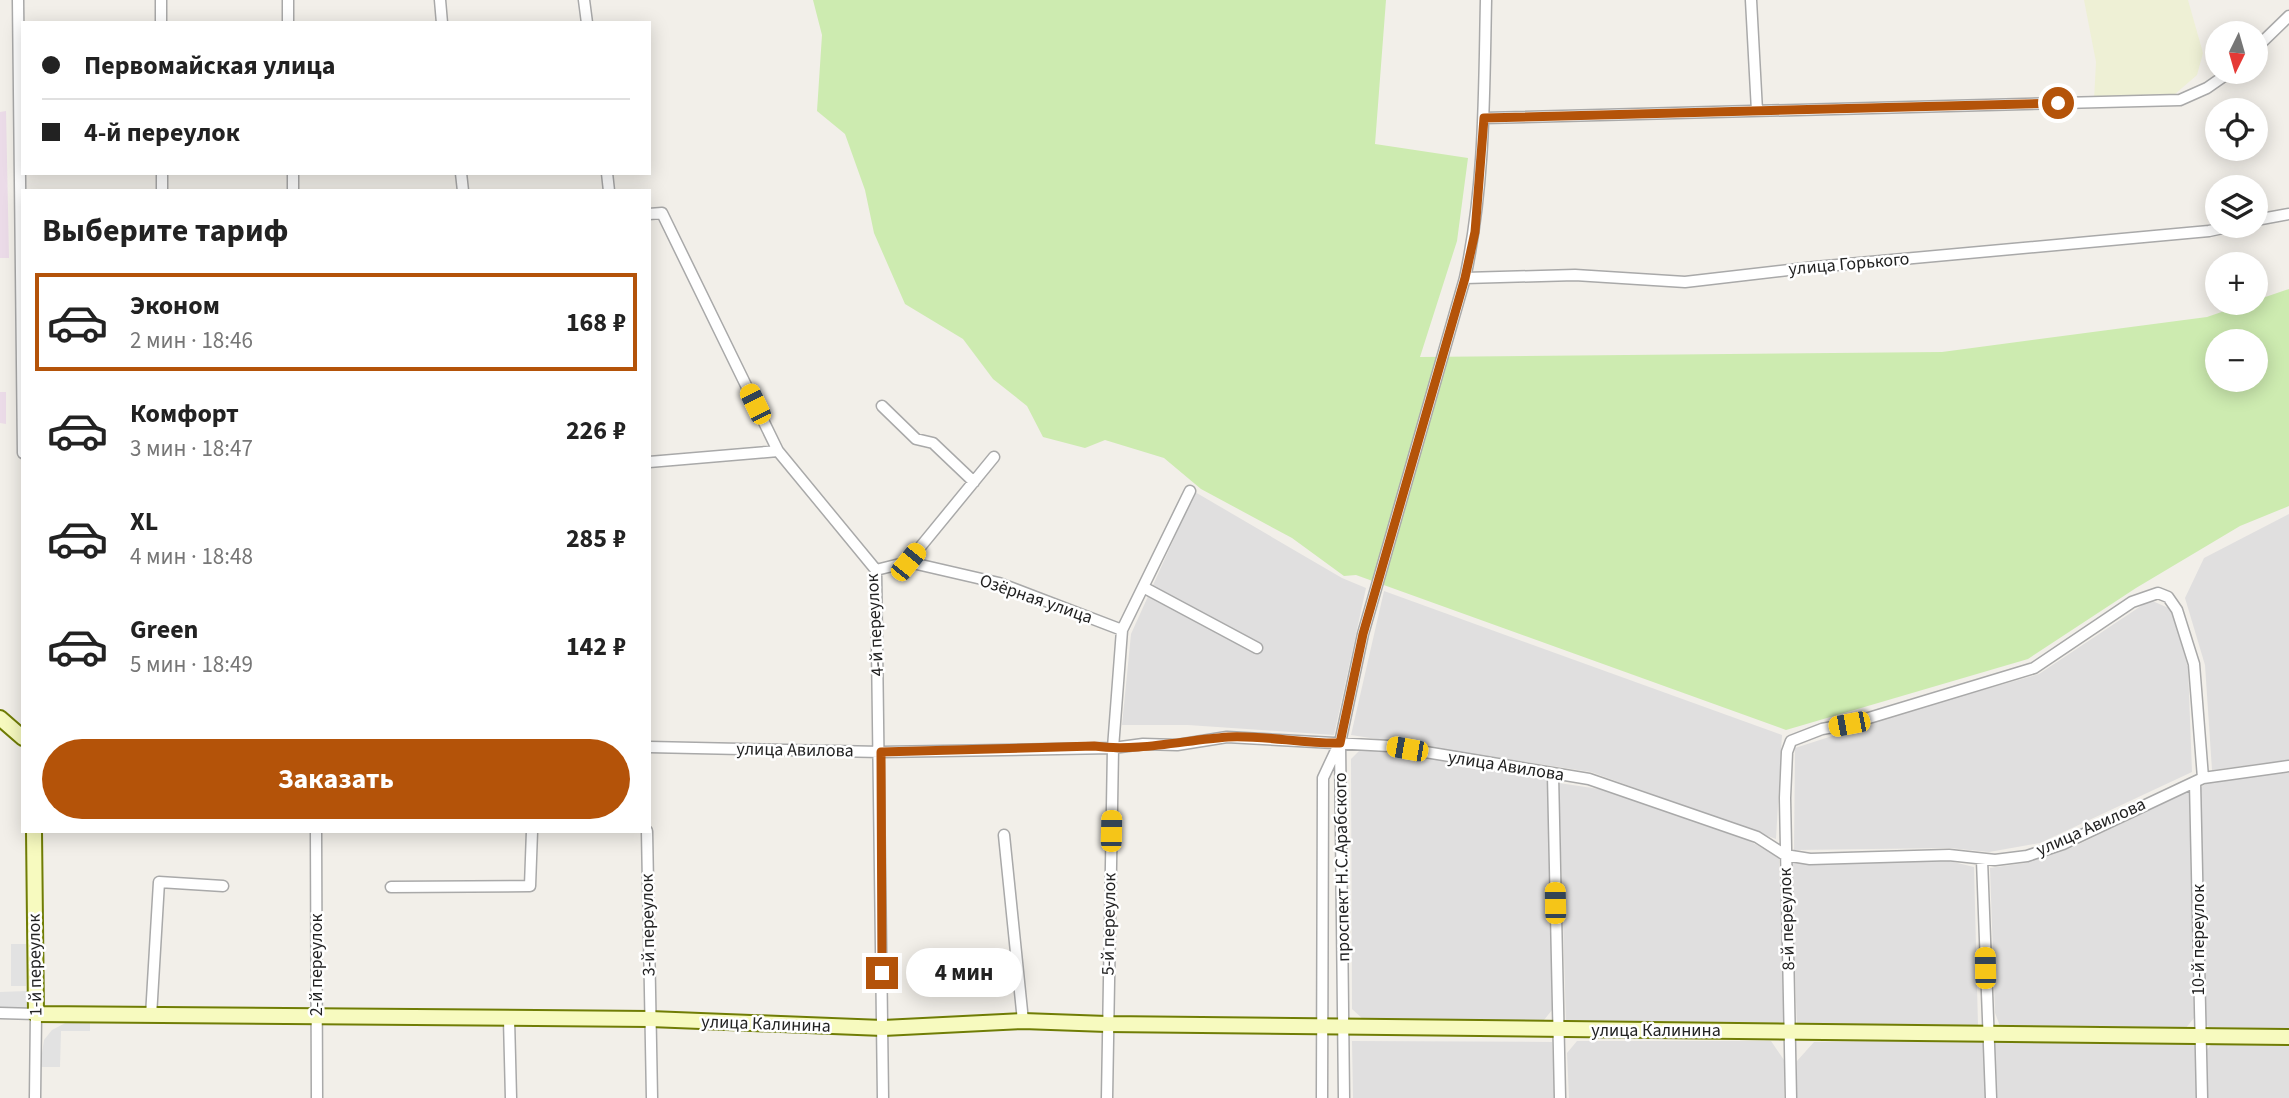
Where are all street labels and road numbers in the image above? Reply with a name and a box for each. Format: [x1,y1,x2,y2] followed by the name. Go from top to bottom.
[1788,246,1910,282] street label: улица Горького
[976,568,1096,630] street label: Озёрная улица
[860,573,890,677] street label: 4-й переулок
[736,736,854,764] street label: улица Авилова
[1446,744,1566,788] street label: улица Авилова
[1328,772,1356,962] street label: проспект Н.С.Арабского
[2032,792,2150,862] street label: улица Авилова
[1773,867,1801,971] street label: 8-й переулок
[1096,872,1122,976] street label: 5-й переулок
[635,873,661,977] street label: 3-й переулок
[2186,884,2211,996] street label: 10-й переулок
[22,913,48,1017] street label: 1-й переулок
[304,914,329,1016] street label: 2-й переулок
[701,1009,831,1039] street label: улица Калинина
[1591,1018,1721,1043] street label: улица Калинина

